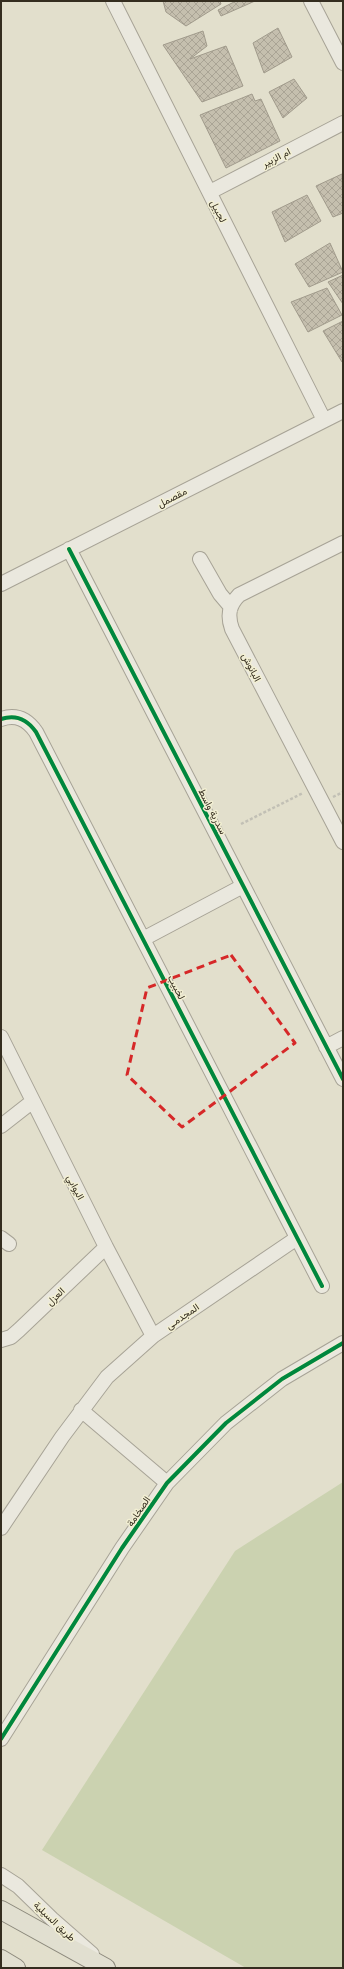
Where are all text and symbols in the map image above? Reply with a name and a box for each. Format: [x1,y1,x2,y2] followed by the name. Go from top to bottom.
[259,146,293,171] street label: ام الزبير
[207,198,229,225] street label: لجبيل
[156,485,189,509] street label: مقصمل
[239,651,263,684] street label: البانوش
[195,787,229,836] street label: سدرية واسط
[165,973,187,1002] street label: لخبيب
[62,1173,86,1203] street label: اليوابي
[44,1285,67,1308] street label: العزل
[164,1301,202,1332] street label: المجدمـى
[124,1494,152,1528] street label: الصخامة
[31,1899,78,1945] street label: طريق السيلية

